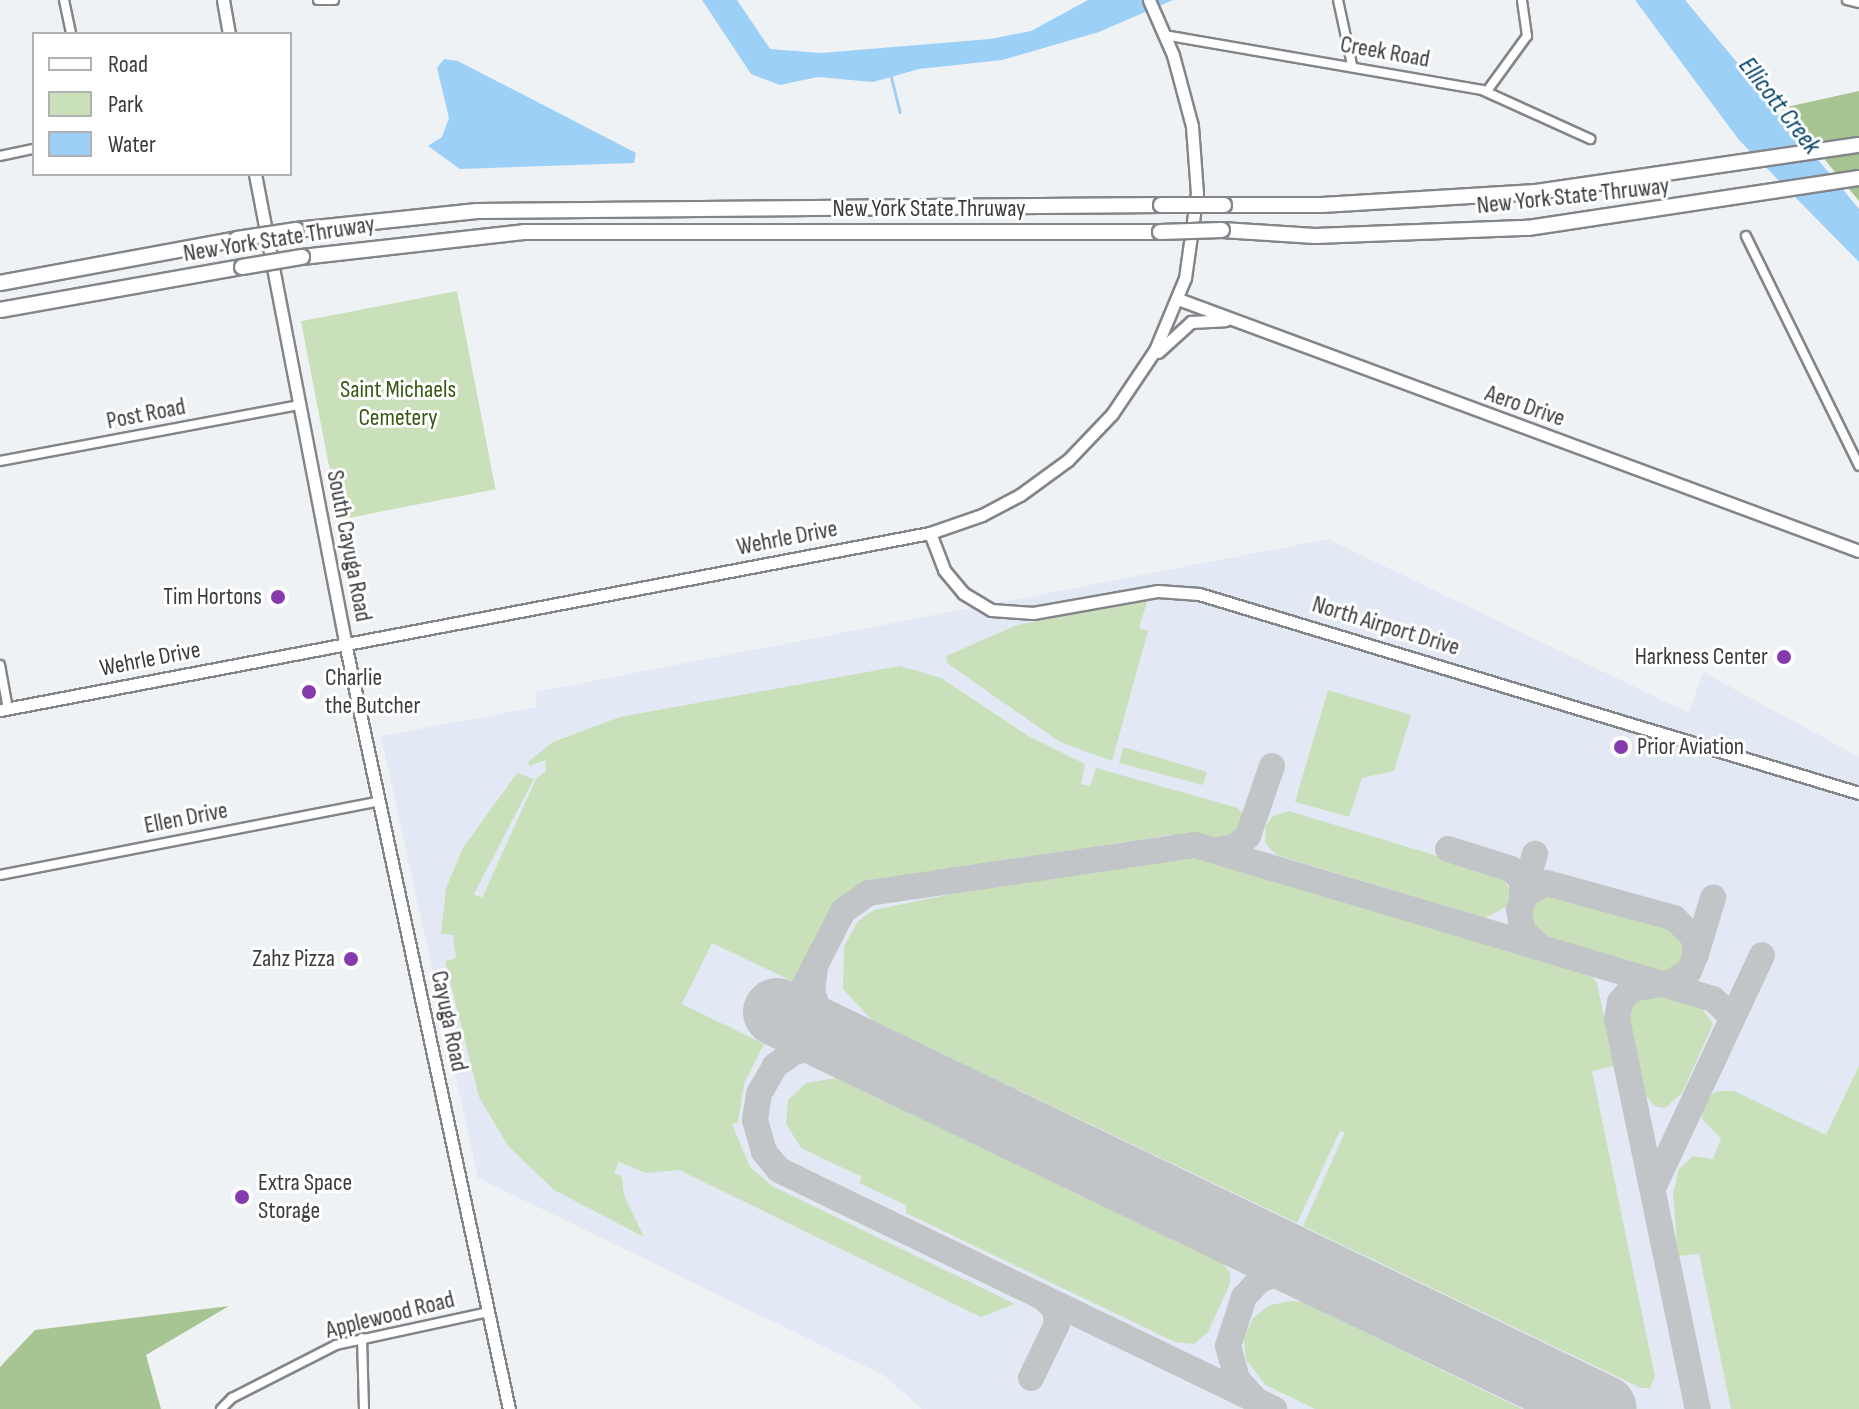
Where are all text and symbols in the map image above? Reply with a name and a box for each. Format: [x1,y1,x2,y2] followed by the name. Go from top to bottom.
[1338,30,1432,74] street label: Creek Road
[32,32,292,176] legend
[108,50,148,79] text: Road
[1731,51,1827,161] water label: Ellicott Creek
[108,90,143,119] text: Park
[108,130,156,159] text: Water
[1475,172,1671,220] street label: New York State Thruway
[832,195,1026,223] street label: New York State Thruway
[181,210,377,268] street label: New York State Thruway
[340,376,456,432] park label: Saint Michaels Cemetery
[1481,379,1569,433] street label: Aero Drive
[104,392,188,436] street label: Post Road
[320,468,378,624] street label: South Cayuga Road
[734,514,840,562] street label: Wehrle Drive
[163,583,262,611] place label: Tim Hortons
[269,588,287,606] marker: Tim Hortons
[1309,590,1463,662] street label: North Airport Drive
[97,635,203,683] street label: Wehrle Drive
[1635,643,1768,671] place label: Harkness Center
[1775,648,1793,666] marker: Harkness Center
[325,664,420,720] place label: Charlie the Butcher
[300,683,318,701] marker: Charlie the Butcher
[1637,733,1744,761] place label: Prior Aviation
[1612,738,1630,756] marker: Prior Aviation
[142,796,230,840] street label: Ellen Drive
[252,945,335,973] place label: Zahz Pizza
[342,950,360,968] marker: Zahz Pizza
[424,968,474,1074] street label: Cayuga Road
[258,1169,352,1225] place label: Extra Space Storage
[233,1188,251,1206] marker: Extra Space Storage
[323,1285,457,1345] street label: Applewood Road

